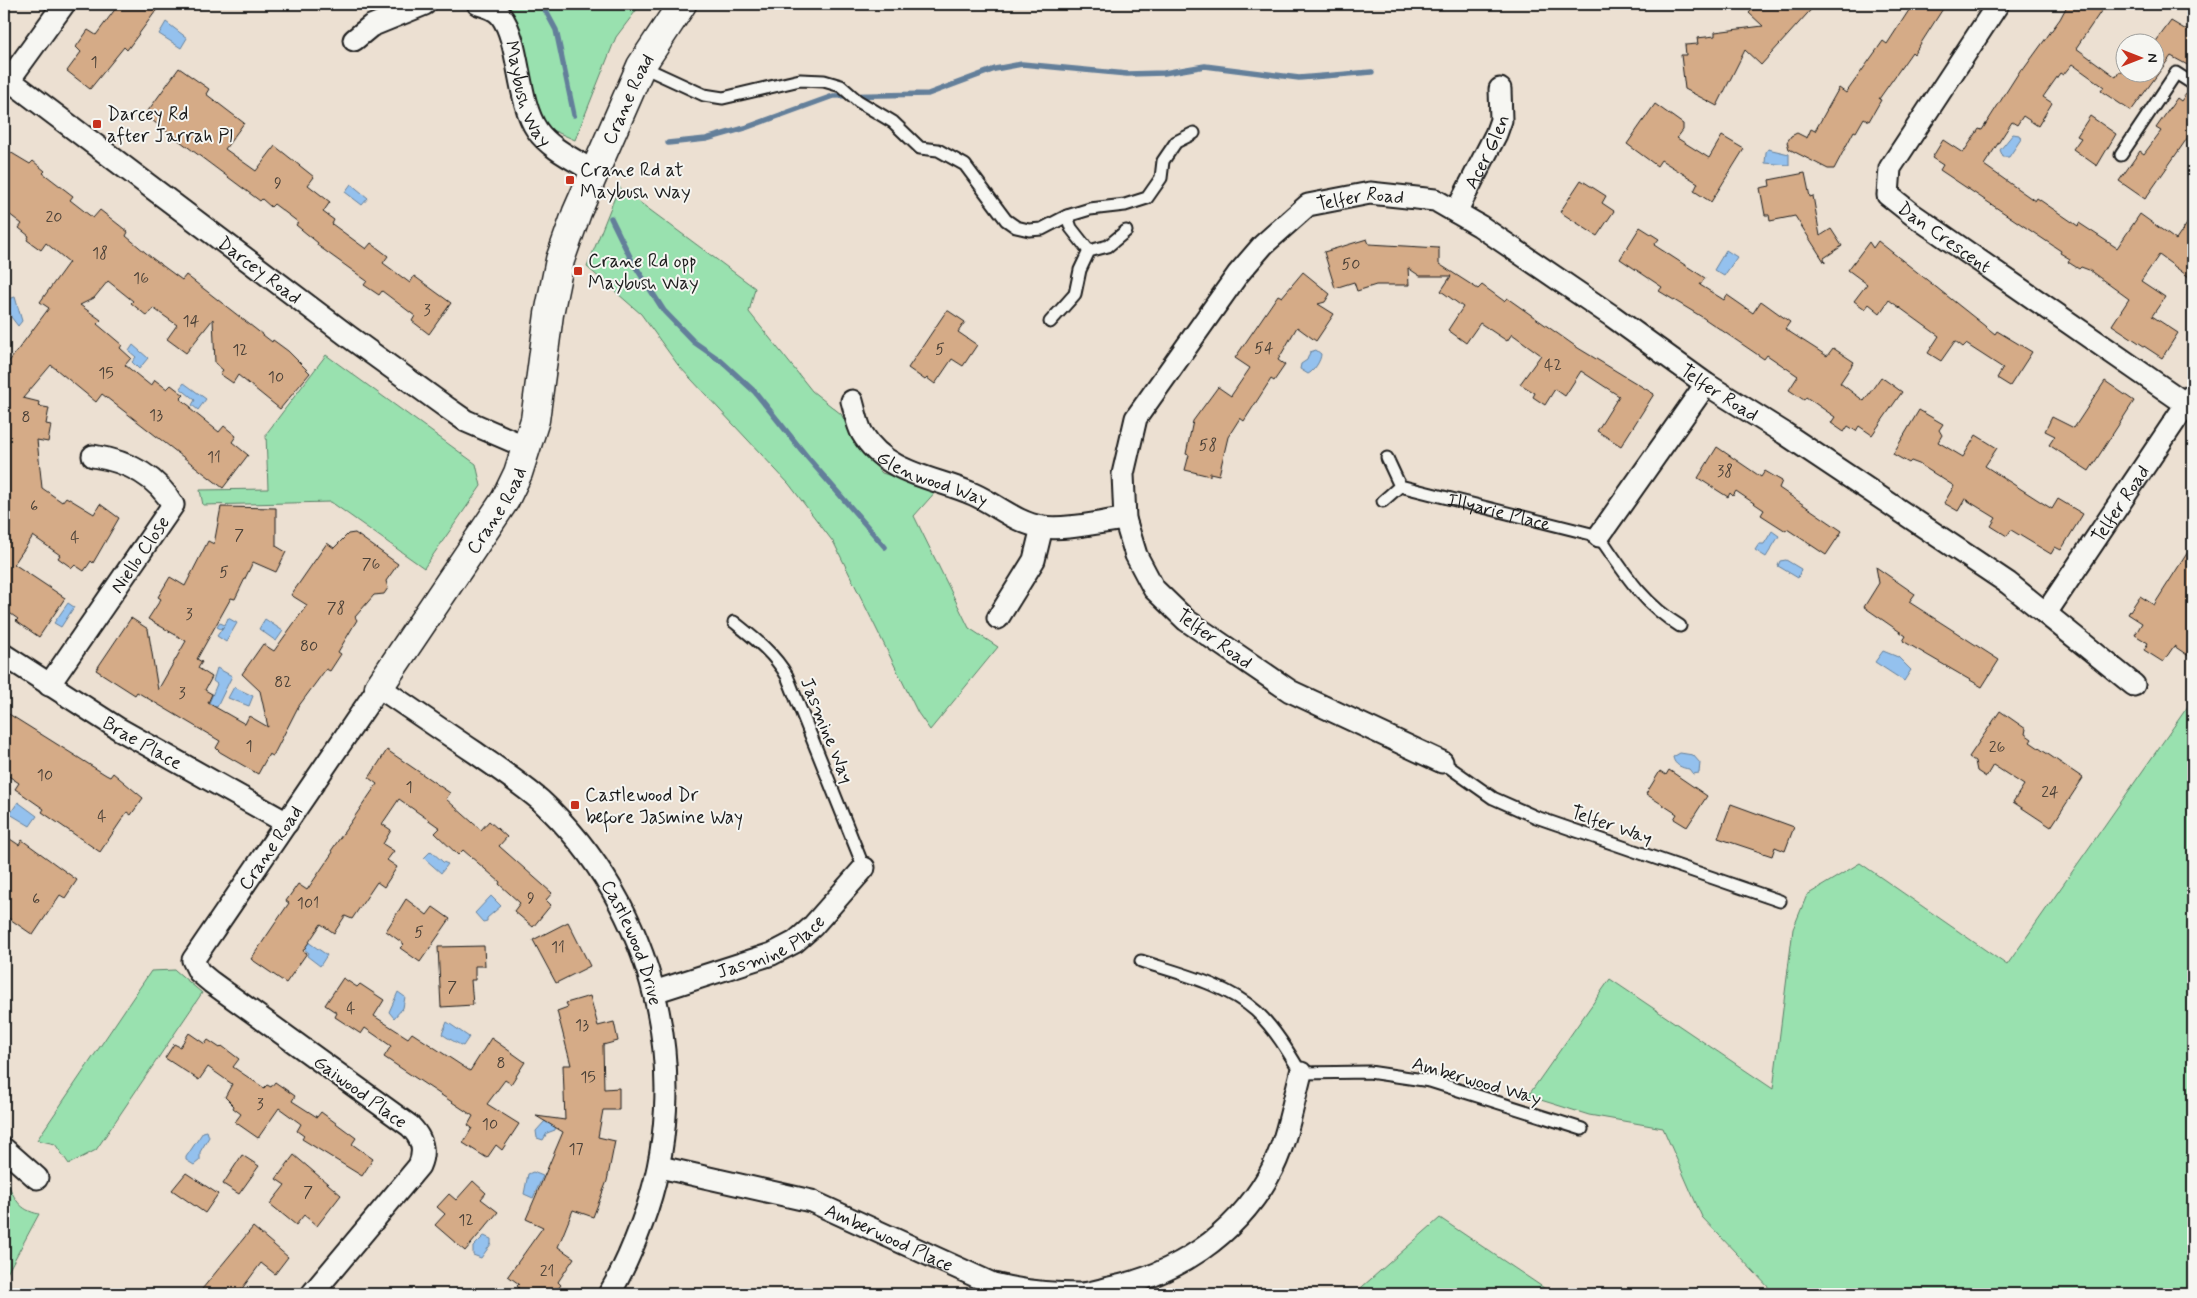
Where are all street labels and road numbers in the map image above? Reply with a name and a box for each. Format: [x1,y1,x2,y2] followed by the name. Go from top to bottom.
[498,38,556,153] street label: Maybush Way
[597,49,660,149] street label: Crane Road
[1459,111,1516,193] street label: Acer Glen
[1315,182,1405,217] street label: Telfer Road
[1892,196,1996,279] street label: Dan Crescent
[212,231,306,310] street label: Darcey Road
[1675,358,1763,428] street label: Telfer Road
[871,445,992,514] street label: Glenwood Way
[2086,461,2156,548] street label: Telfer Road
[461,465,533,559] street label: Crane Road
[1445,487,1553,537] street label: Illyarie Place
[105,511,176,599] street label: Niello Close
[1171,603,1257,675] street label: Telfer Road
[794,674,859,787] street label: Jasmine Way
[97,711,186,776] street label: Brae Place
[1567,800,1656,851] street label: Telfer Way
[233,801,309,896] street label: Crane Road
[595,875,668,1008] street label: Castlewood Drive
[714,910,831,985] street label: Jasmine Place
[308,1050,412,1135] street label: Gaiwood Place
[1409,1051,1544,1112] street label: Amberwood Way
[821,1198,957,1278] street label: Amberwood Place

